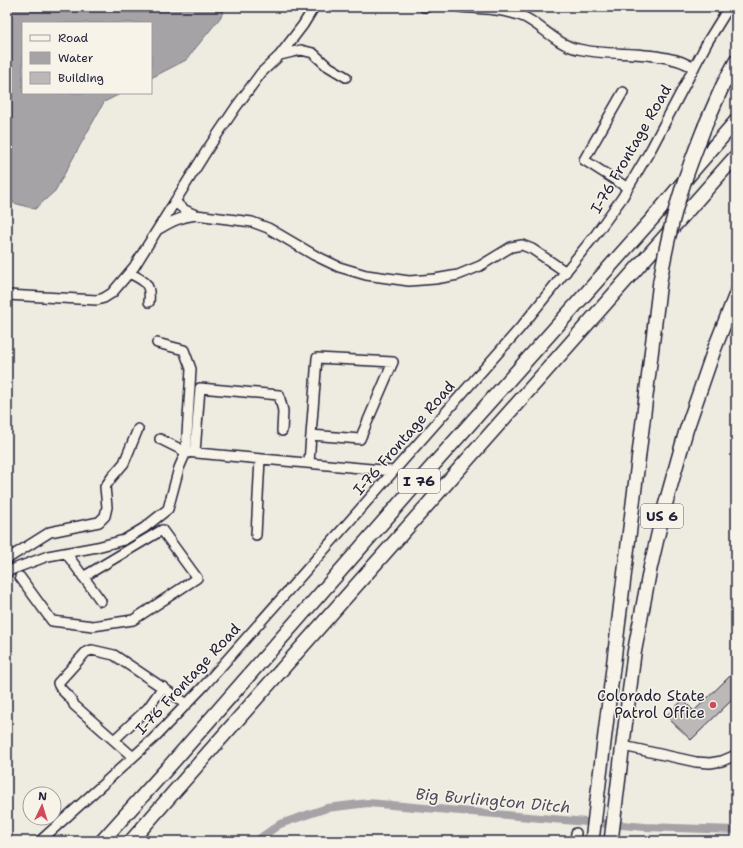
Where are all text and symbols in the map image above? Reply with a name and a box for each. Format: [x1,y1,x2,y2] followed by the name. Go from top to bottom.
[22,22,152,94] legend
[58,30,89,46] text: Road
[58,50,94,66] text: Water
[58,70,104,86] text: Building
[586,81,676,217] street label: I-76 Frontage Road
[349,376,460,499] street label: I-76 Frontage Road
[398,469,440,493] road number: I 76
[641,504,683,528] road number: US 6
[131,619,245,739] street label: I-76 Frontage Road
[597,686,705,723] place label: Colorado State Patrol Office
[708,700,718,710] marker: Colorado State Patrol Office
[415,783,571,818] water label: Big Burlington Ditch
[22,786,62,826] north arrow
[38,789,48,804] text: N

